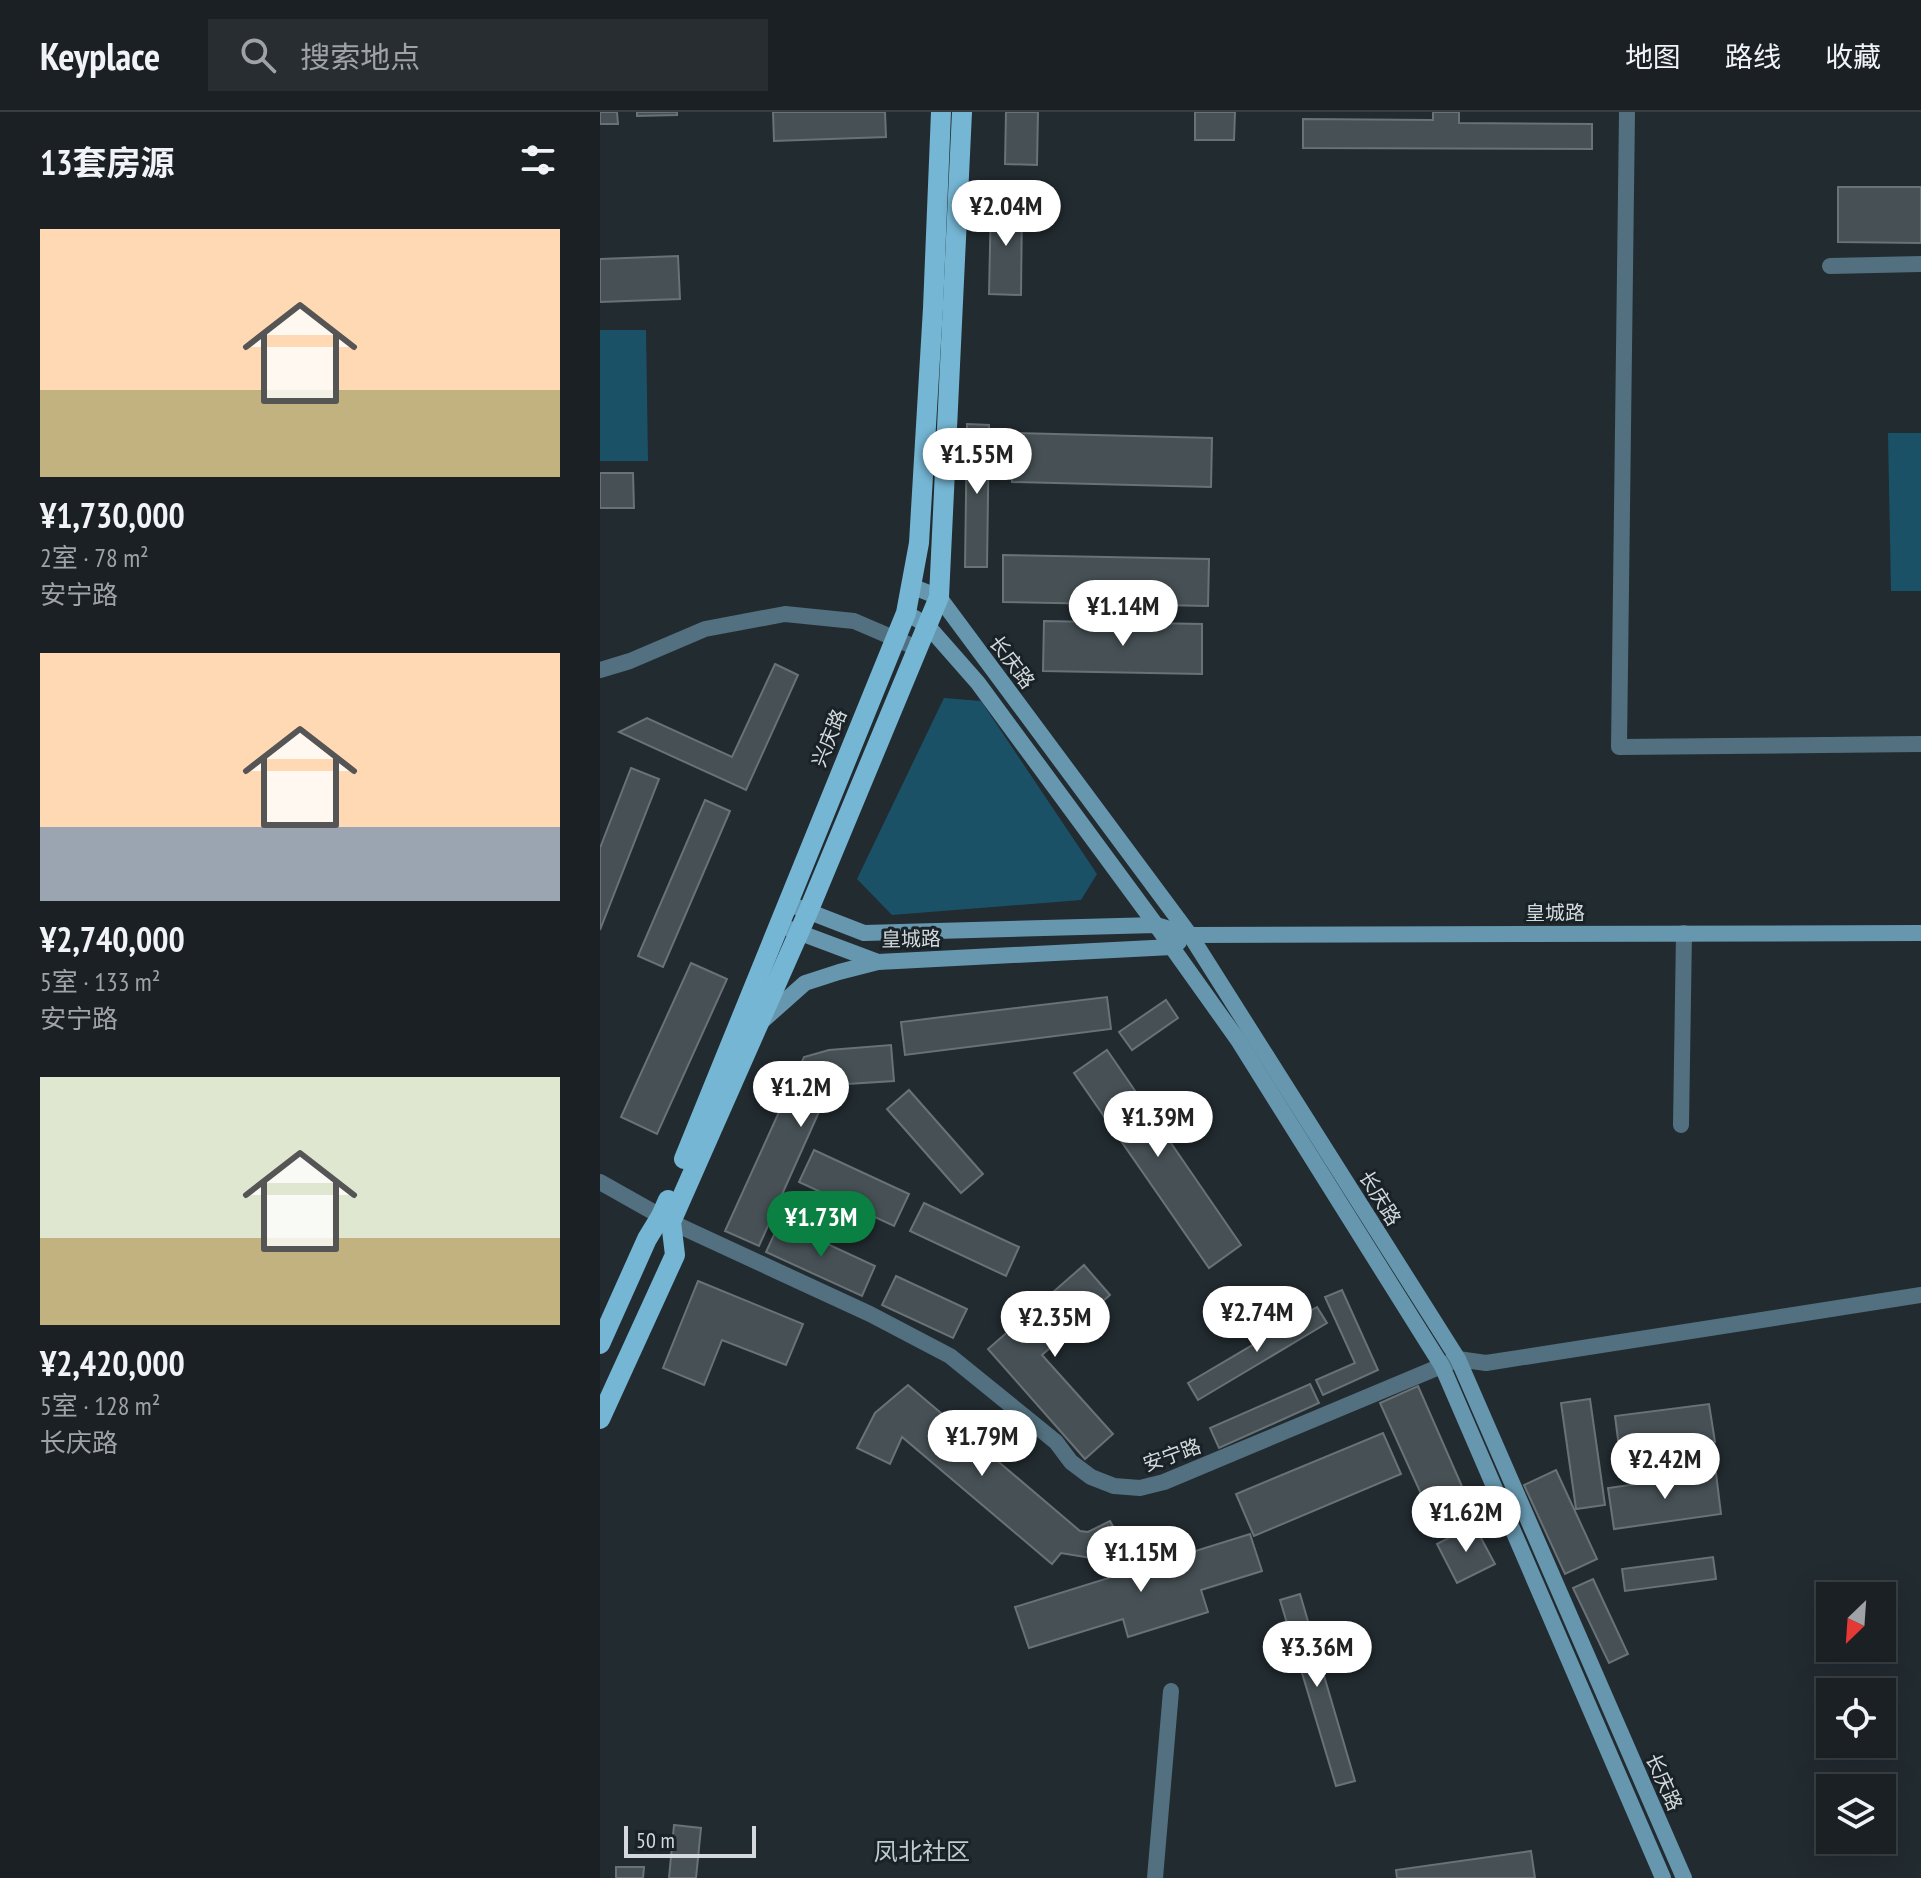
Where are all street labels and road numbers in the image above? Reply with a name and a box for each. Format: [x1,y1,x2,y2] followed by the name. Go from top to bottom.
[984,630,1040,694] street label: 长庆路
[806,705,852,771] street label: 兴庆路
[1525,900,1585,926] street label: 皇城路
[881,925,941,953] street label: 皇城路
[1353,1166,1407,1230] street label: 长庆路
[1139,1433,1205,1477] street label: 安宁路
[1640,1749,1688,1815] street label: 长庆路

